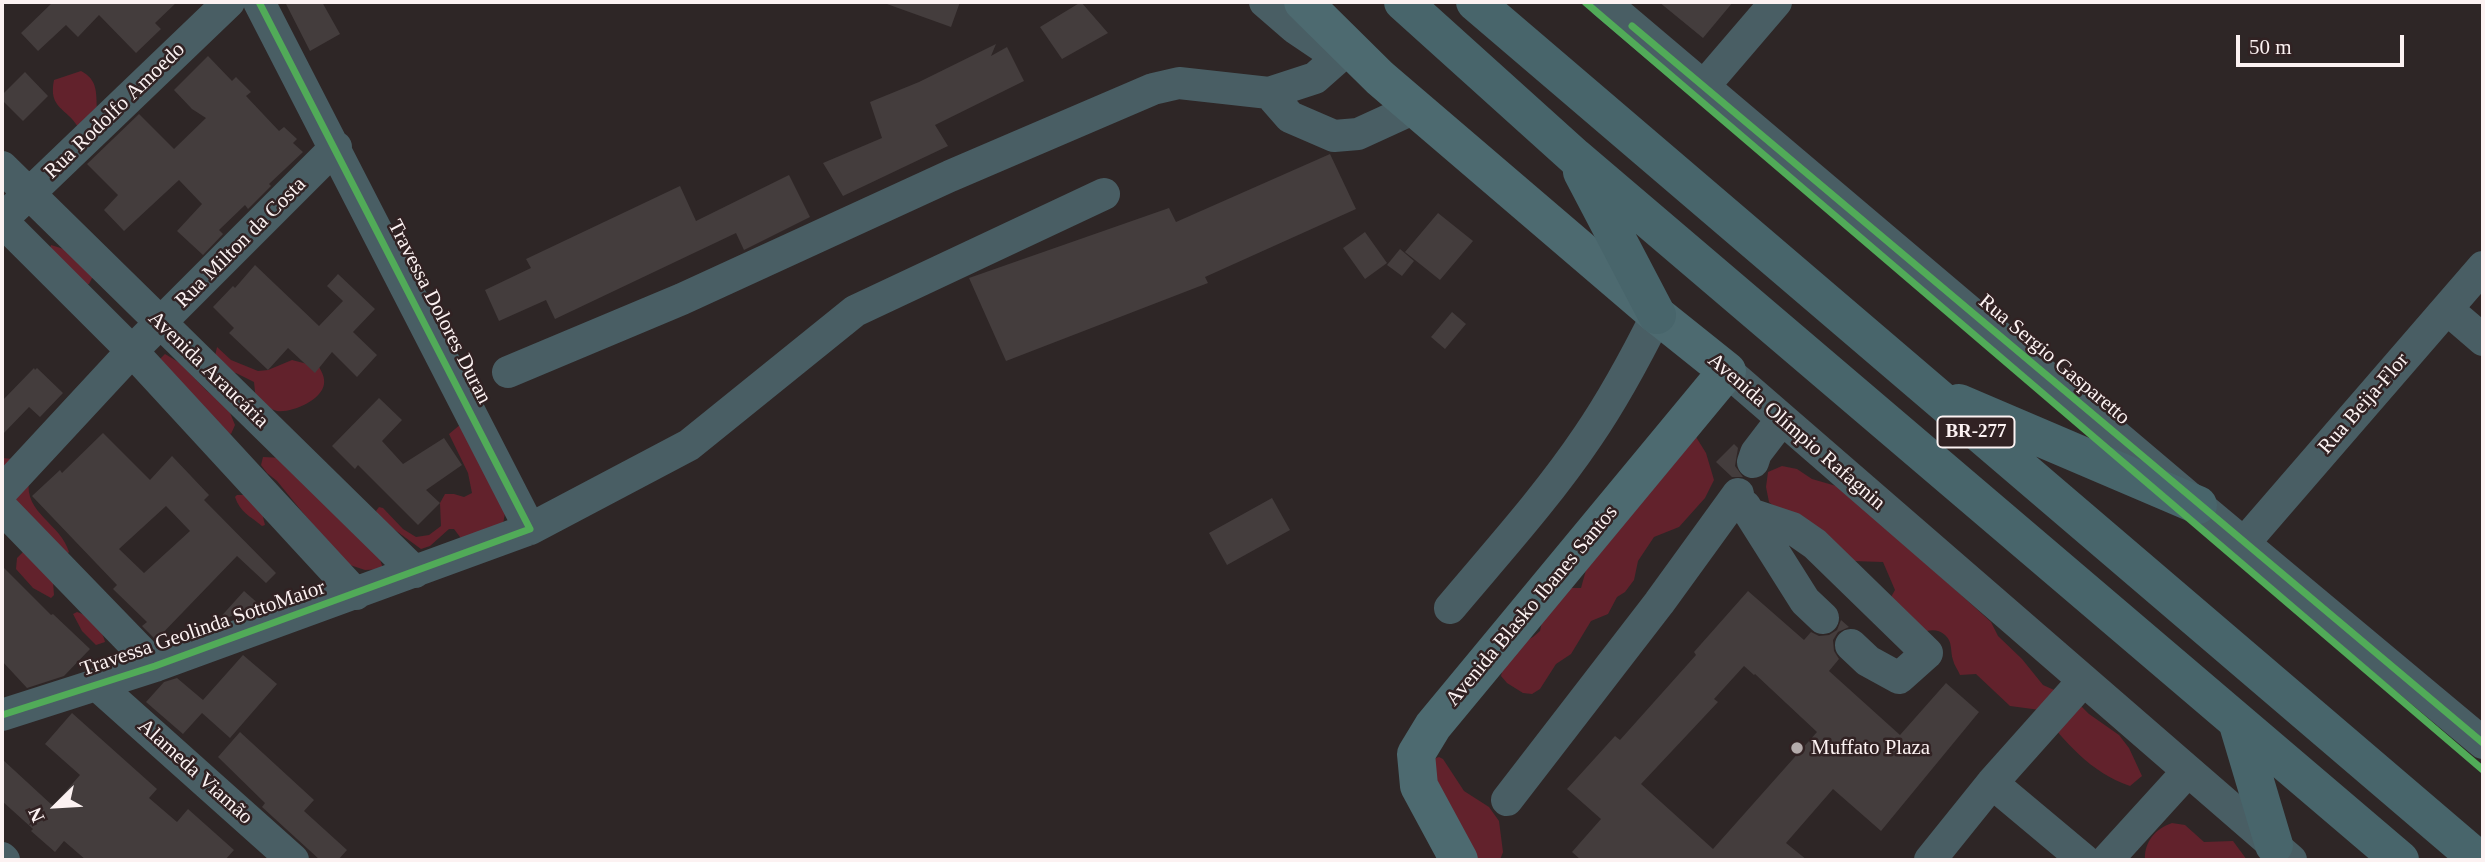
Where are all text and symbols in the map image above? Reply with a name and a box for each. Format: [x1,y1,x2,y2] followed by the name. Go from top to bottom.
[2240,21,2408,65] scale bar
[2249,35,2292,59] text: 50 m
[40,38,190,184] street label: Rua Rodolfo Amoedo
[170,172,312,314] street label: Rua Milton da Costa
[382,216,496,408] street label: Travessa Dolores Duran
[1973,289,2135,431] street label: Rua Sergio Gasparetto
[143,306,273,434] street label: Avenida Araucária
[1702,348,1890,516] street label: Avenida Olímpio Rafagnin
[2313,348,2415,460] street label: Rua Beija-Flor
[1938,416,2014,448] road number: BR-277
[1441,500,1623,712] street label: Avenida Blasko Ibanes Santos
[77,575,329,683] street label: Travessa Geolinda SottoMaior
[132,714,258,830] street label: Alameda Viamão
[1811,735,1930,761] place label: Muffato Plaza
[1789,740,1805,756] marker: Muffato Plaza
[21,771,91,841] north arrow
[24,804,49,825] text: N

